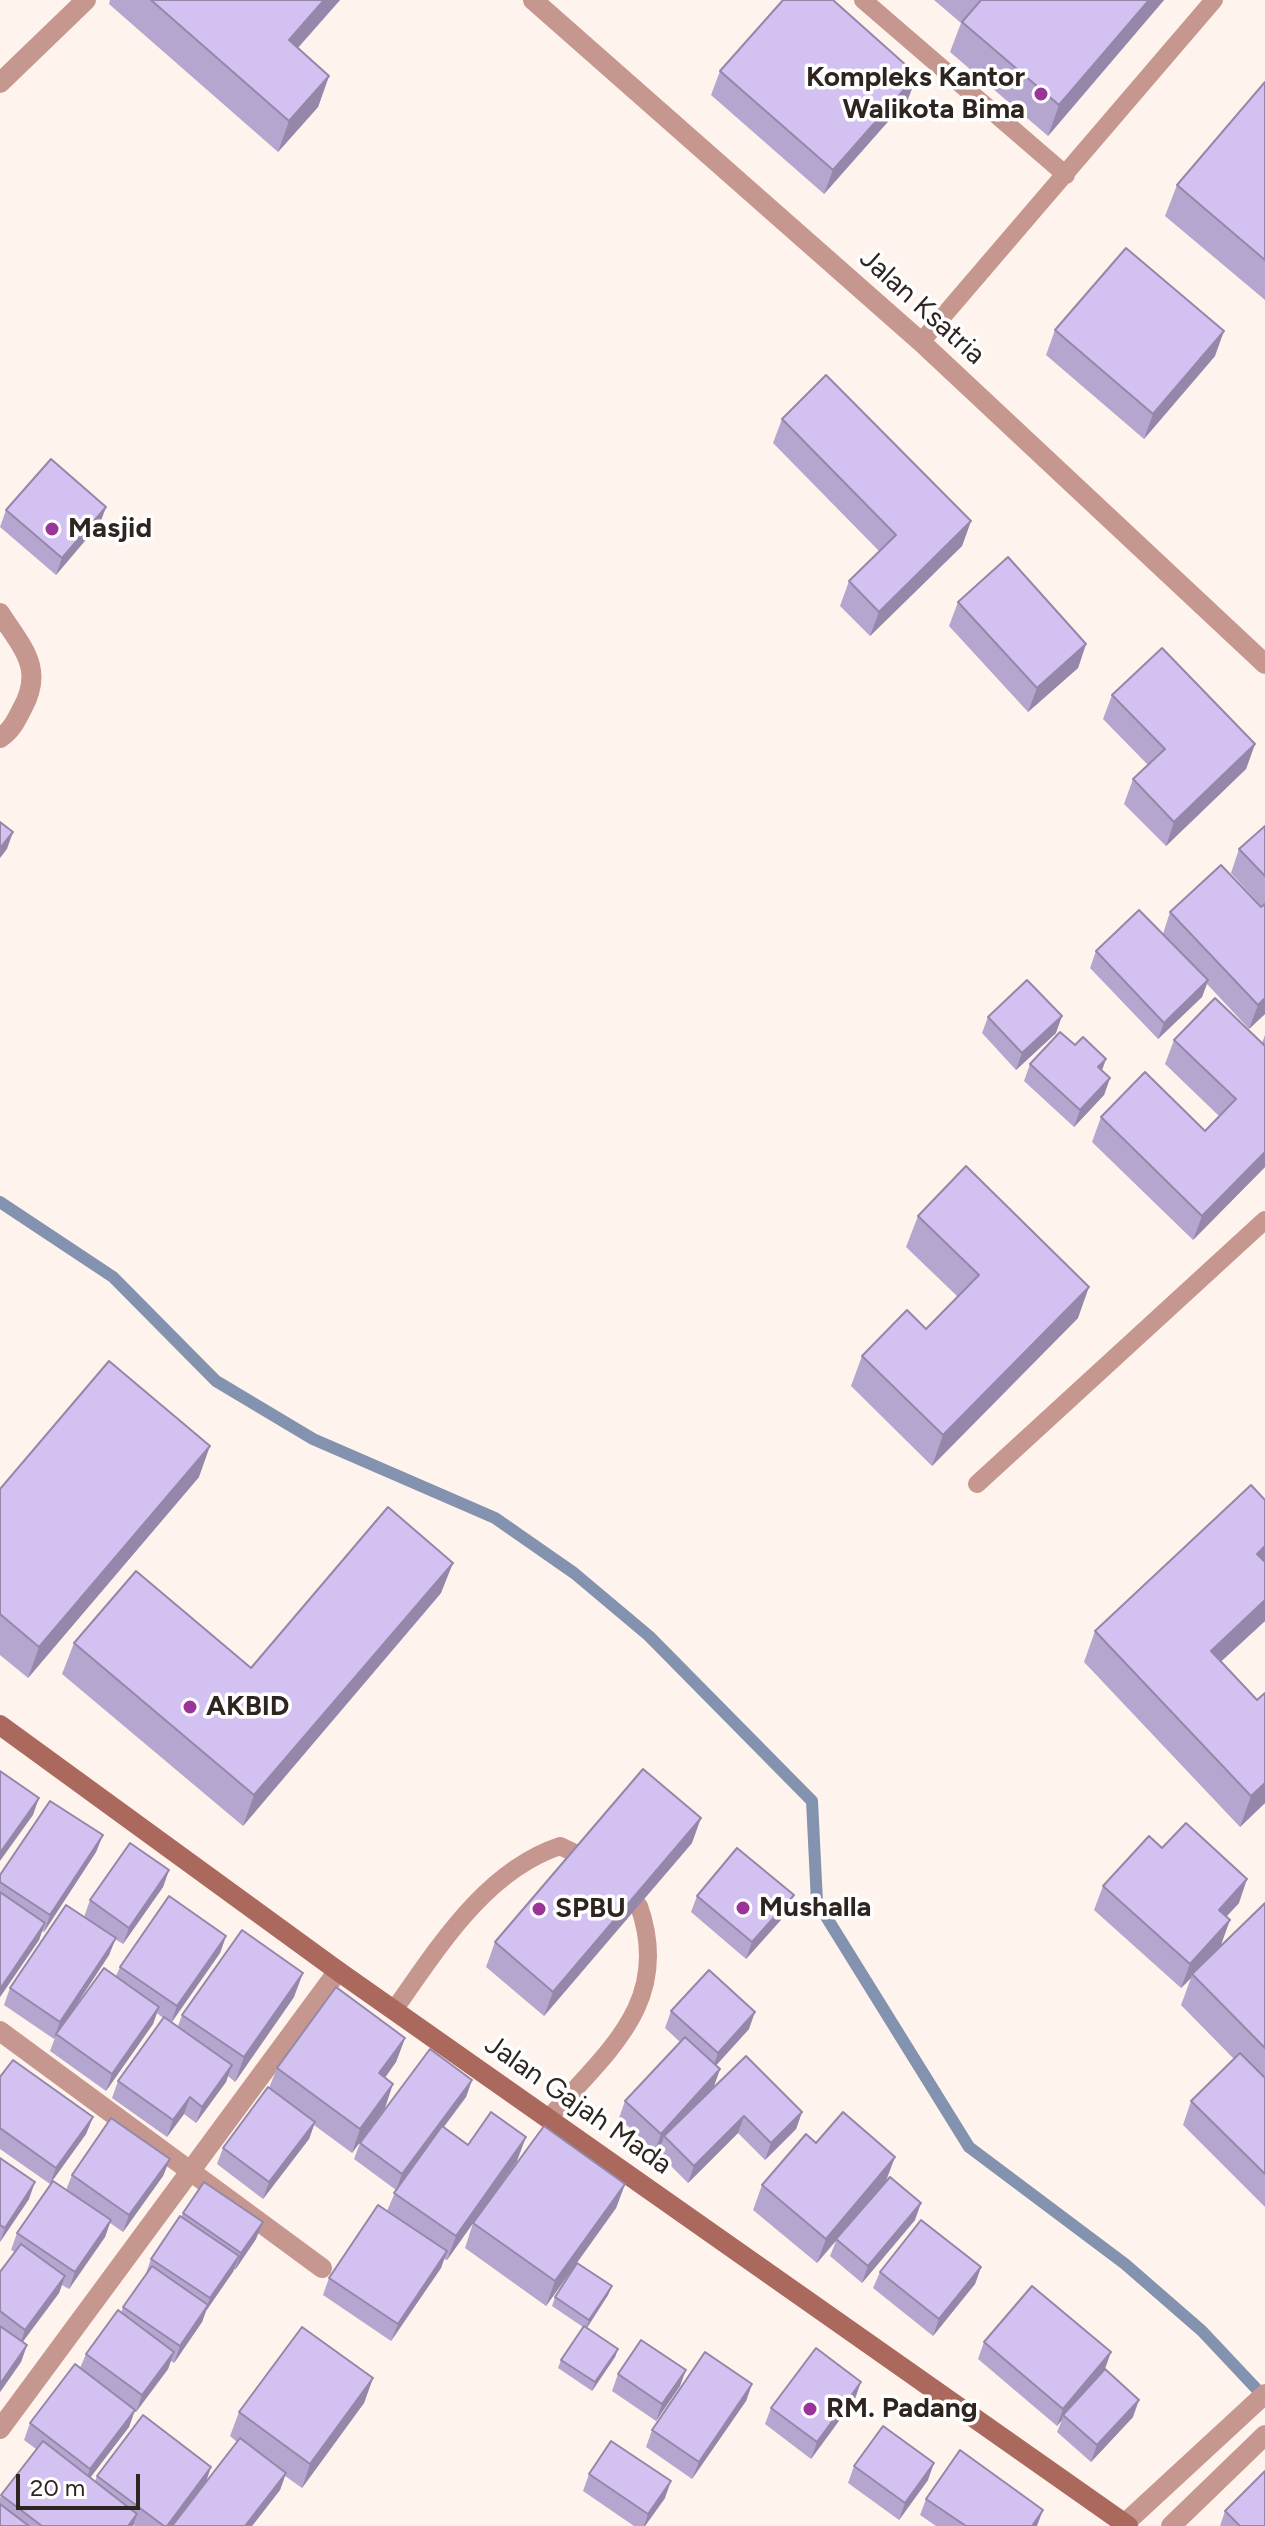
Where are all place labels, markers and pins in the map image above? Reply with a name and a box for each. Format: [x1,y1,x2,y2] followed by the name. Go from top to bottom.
[806,61,1025,127] place label: Kompleks Kantor Walikota Bima
[1032,85,1050,103] marker: Kompleks Kantor Walikota Bima
[68,512,152,546] place label: Masjid
[43,520,61,538] marker: Masjid
[206,1690,289,1724] place label: AKBID
[181,1698,199,1716] marker: AKBID
[759,1891,872,1925] place label: Mushalla
[555,1892,626,1926] place label: SPBU
[734,1899,752,1917] marker: Mushalla
[530,1900,548,1918] marker: SPBU
[826,2392,978,2426] place label: RM. Padang
[801,2400,819,2418] marker: RM. Padang

